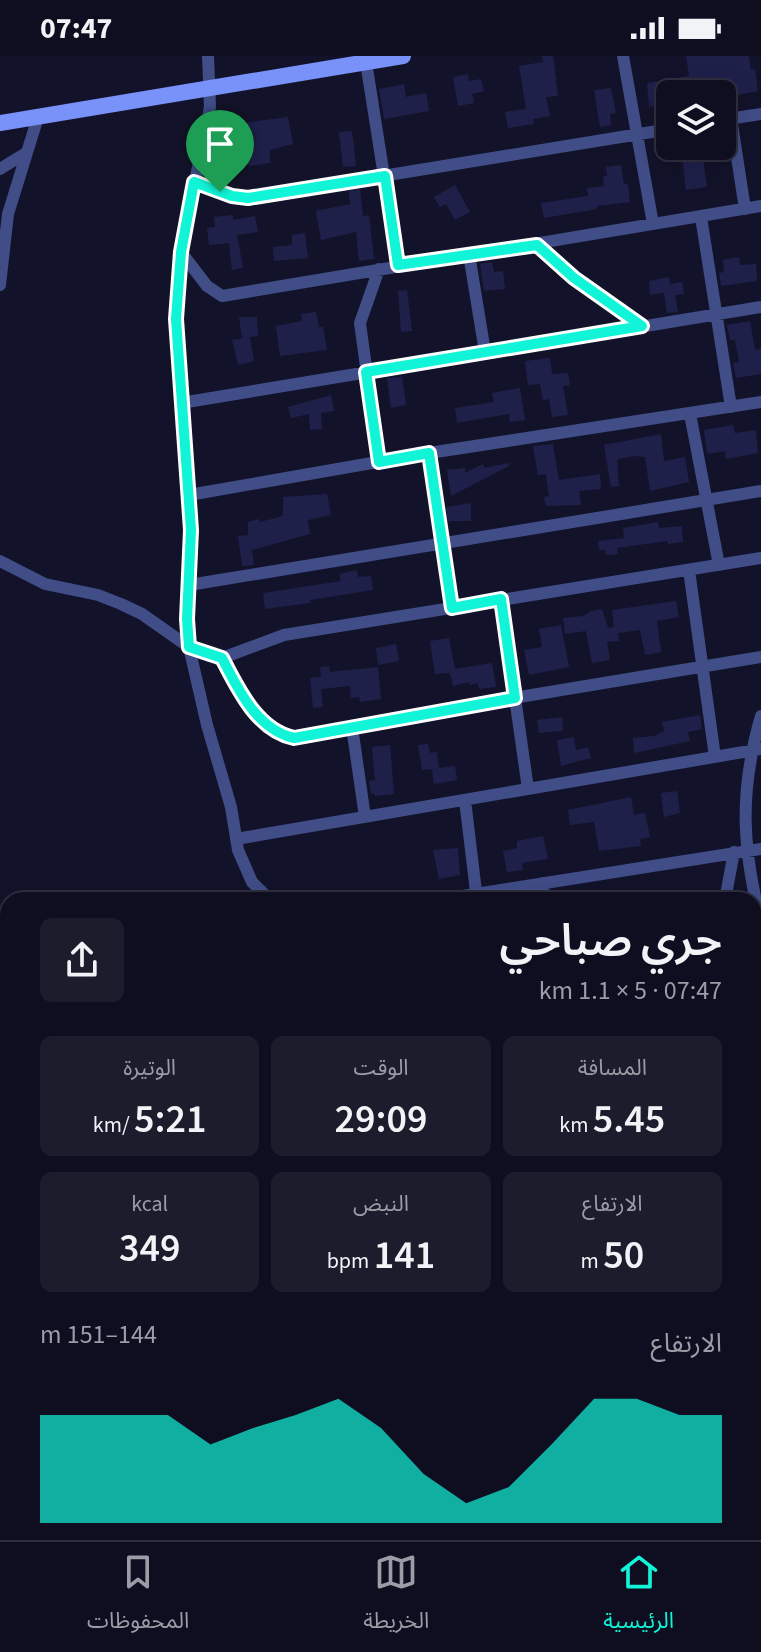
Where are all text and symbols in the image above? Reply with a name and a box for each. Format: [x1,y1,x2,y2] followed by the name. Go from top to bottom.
[40,7,112,50] text: 07:47
[656,80,736,160] map controls
[656,80,736,160] button: layers
[186,110,254,192] pin
[198,122,242,166] icon: arrive
[500,910,722,973] text: جري صباحي
[40,918,124,1002] button: share
[539,972,722,1009] text: 07:47 · 5 × 1.1 km
[123,1052,176,1084] text: الوتيرة
[353,1052,409,1084] text: الوقت
[578,1052,647,1084] text: المسافة
[134,1091,207,1148] text: 5:21
[334,1091,428,1148] text: 29:09
[593,1091,665,1148] text: 5.45
[93,1109,134,1141] text: /km
[559,1109,593,1141] text: km
[131,1188,168,1220] text: kcal
[353,1188,409,1220] text: النبض
[582,1188,643,1220] text: الارتفاع
[119,1220,180,1277] text: 349
[374,1227,435,1284] text: 141
[603,1227,644,1284] text: 50
[327,1245,374,1277] text: bpm
[580,1245,603,1277] text: m
[40,1316,157,1353] text: 144–151 m
[651,1325,722,1362] text: الارتفاع
[87,1550,189,1644] tab: المحفوظات
[363,1550,429,1644] tab: الخريطة
[603,1550,674,1644] tab: الرئيسية

